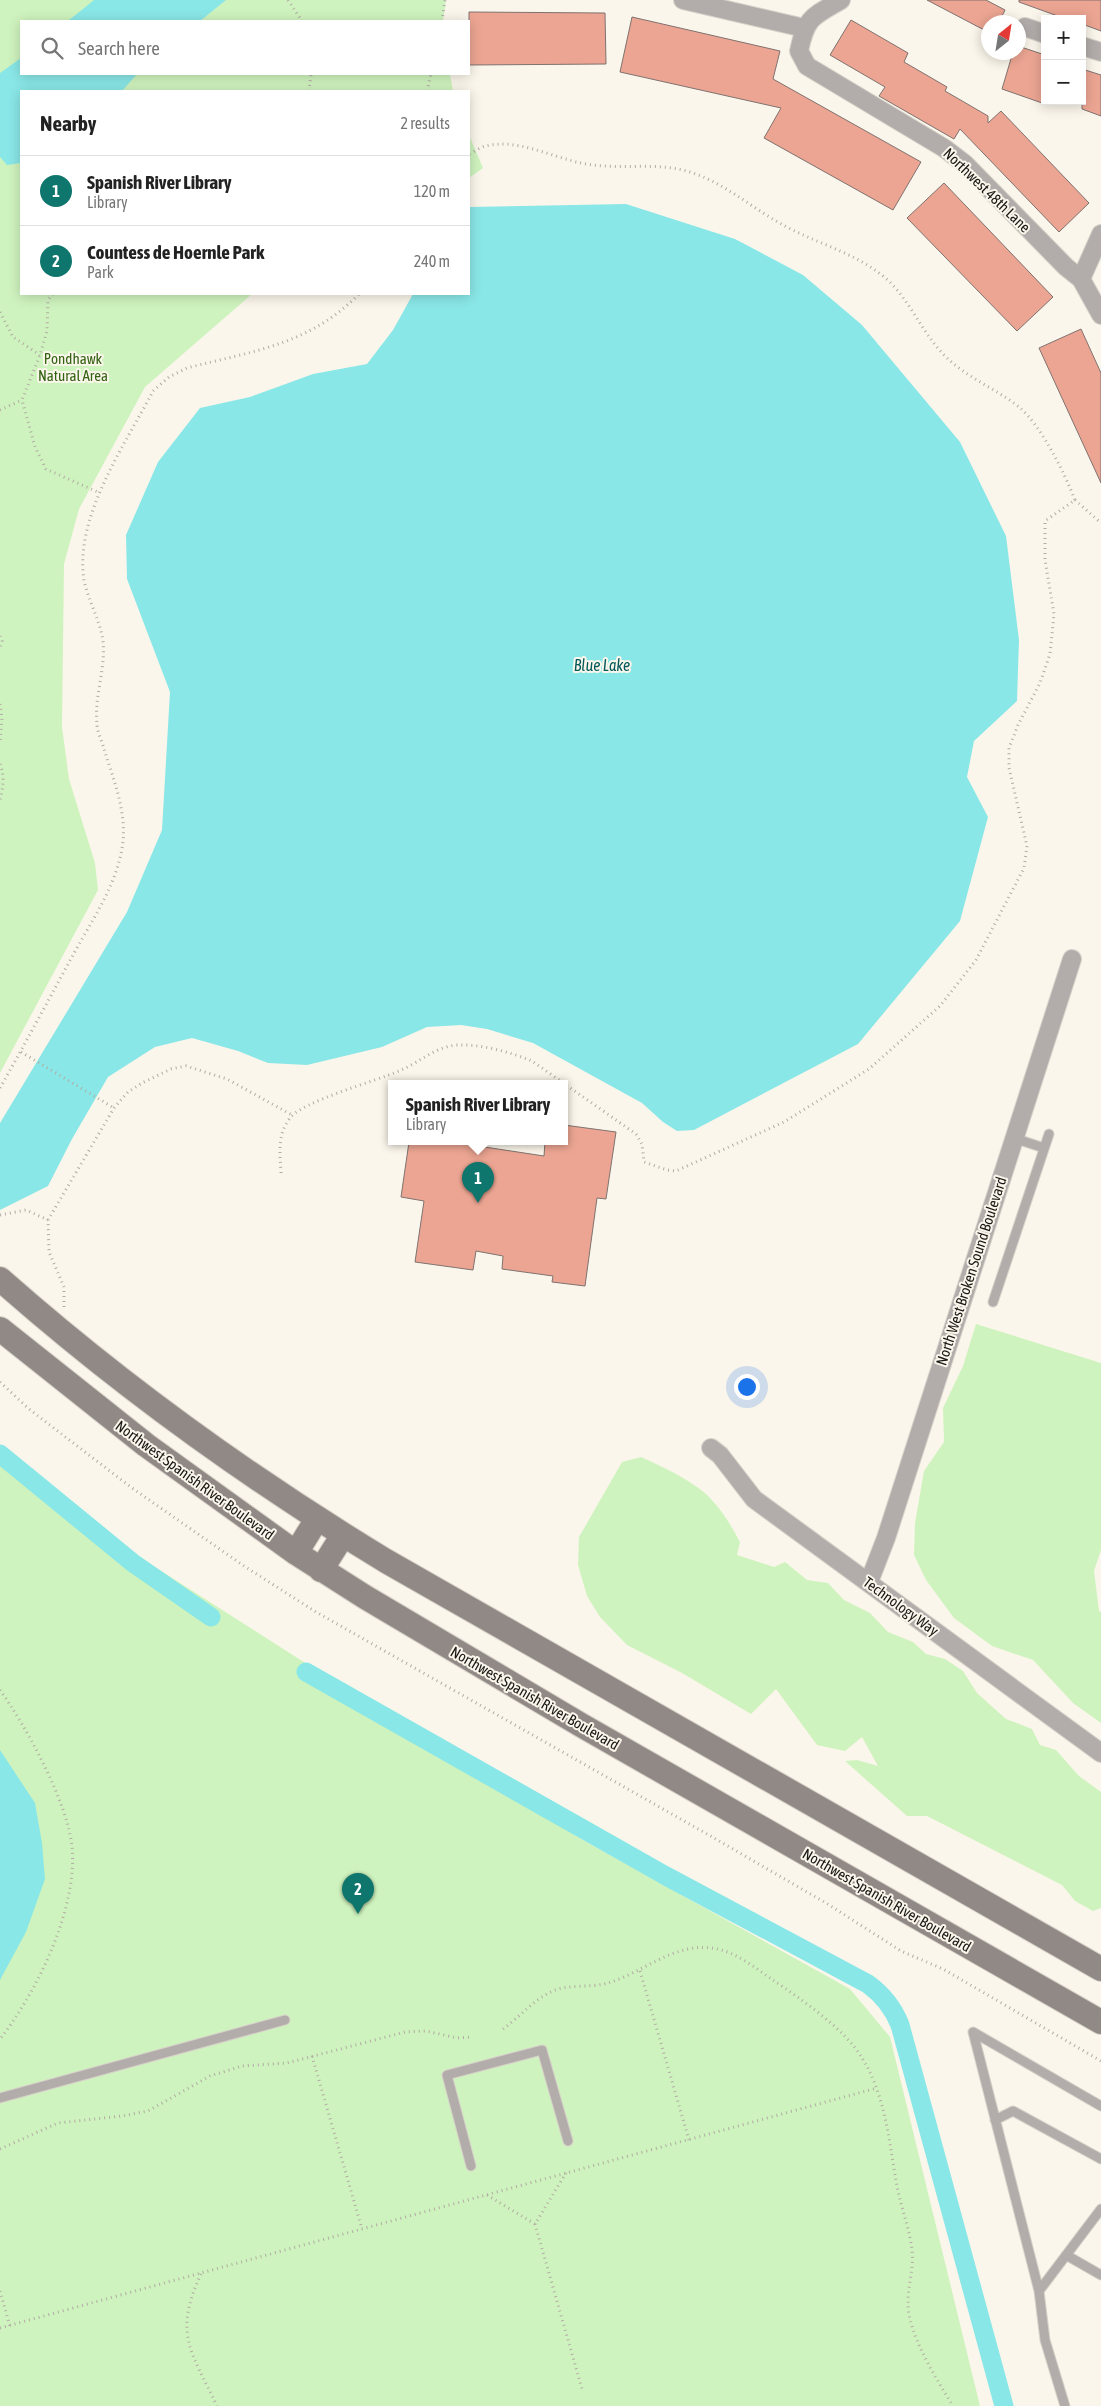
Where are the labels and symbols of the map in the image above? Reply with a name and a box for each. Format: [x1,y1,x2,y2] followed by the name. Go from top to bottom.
[981,15,1026,60] north arrow
[940,144,1034,236] street label: Northwest 48th Lane
[38,350,108,384] park label: Pondhawk Natural Area
[574,656,630,674] water label: Blue Lake
[462,1162,494,1203] pin: 1
[932,1175,1010,1367] street label: North West Broken Sound Boulevard
[734,1374,760,1400] your location
[113,1417,277,1543] street label: Northwest Spanish River Boulevard
[860,1573,942,1639] street label: Technology Way
[448,1643,622,1753] street label: Northwest Spanish River Boulevard
[800,1845,974,1955] street label: Northwest Spanish River Boulevard
[342,1873,374,1914] pin: 2

